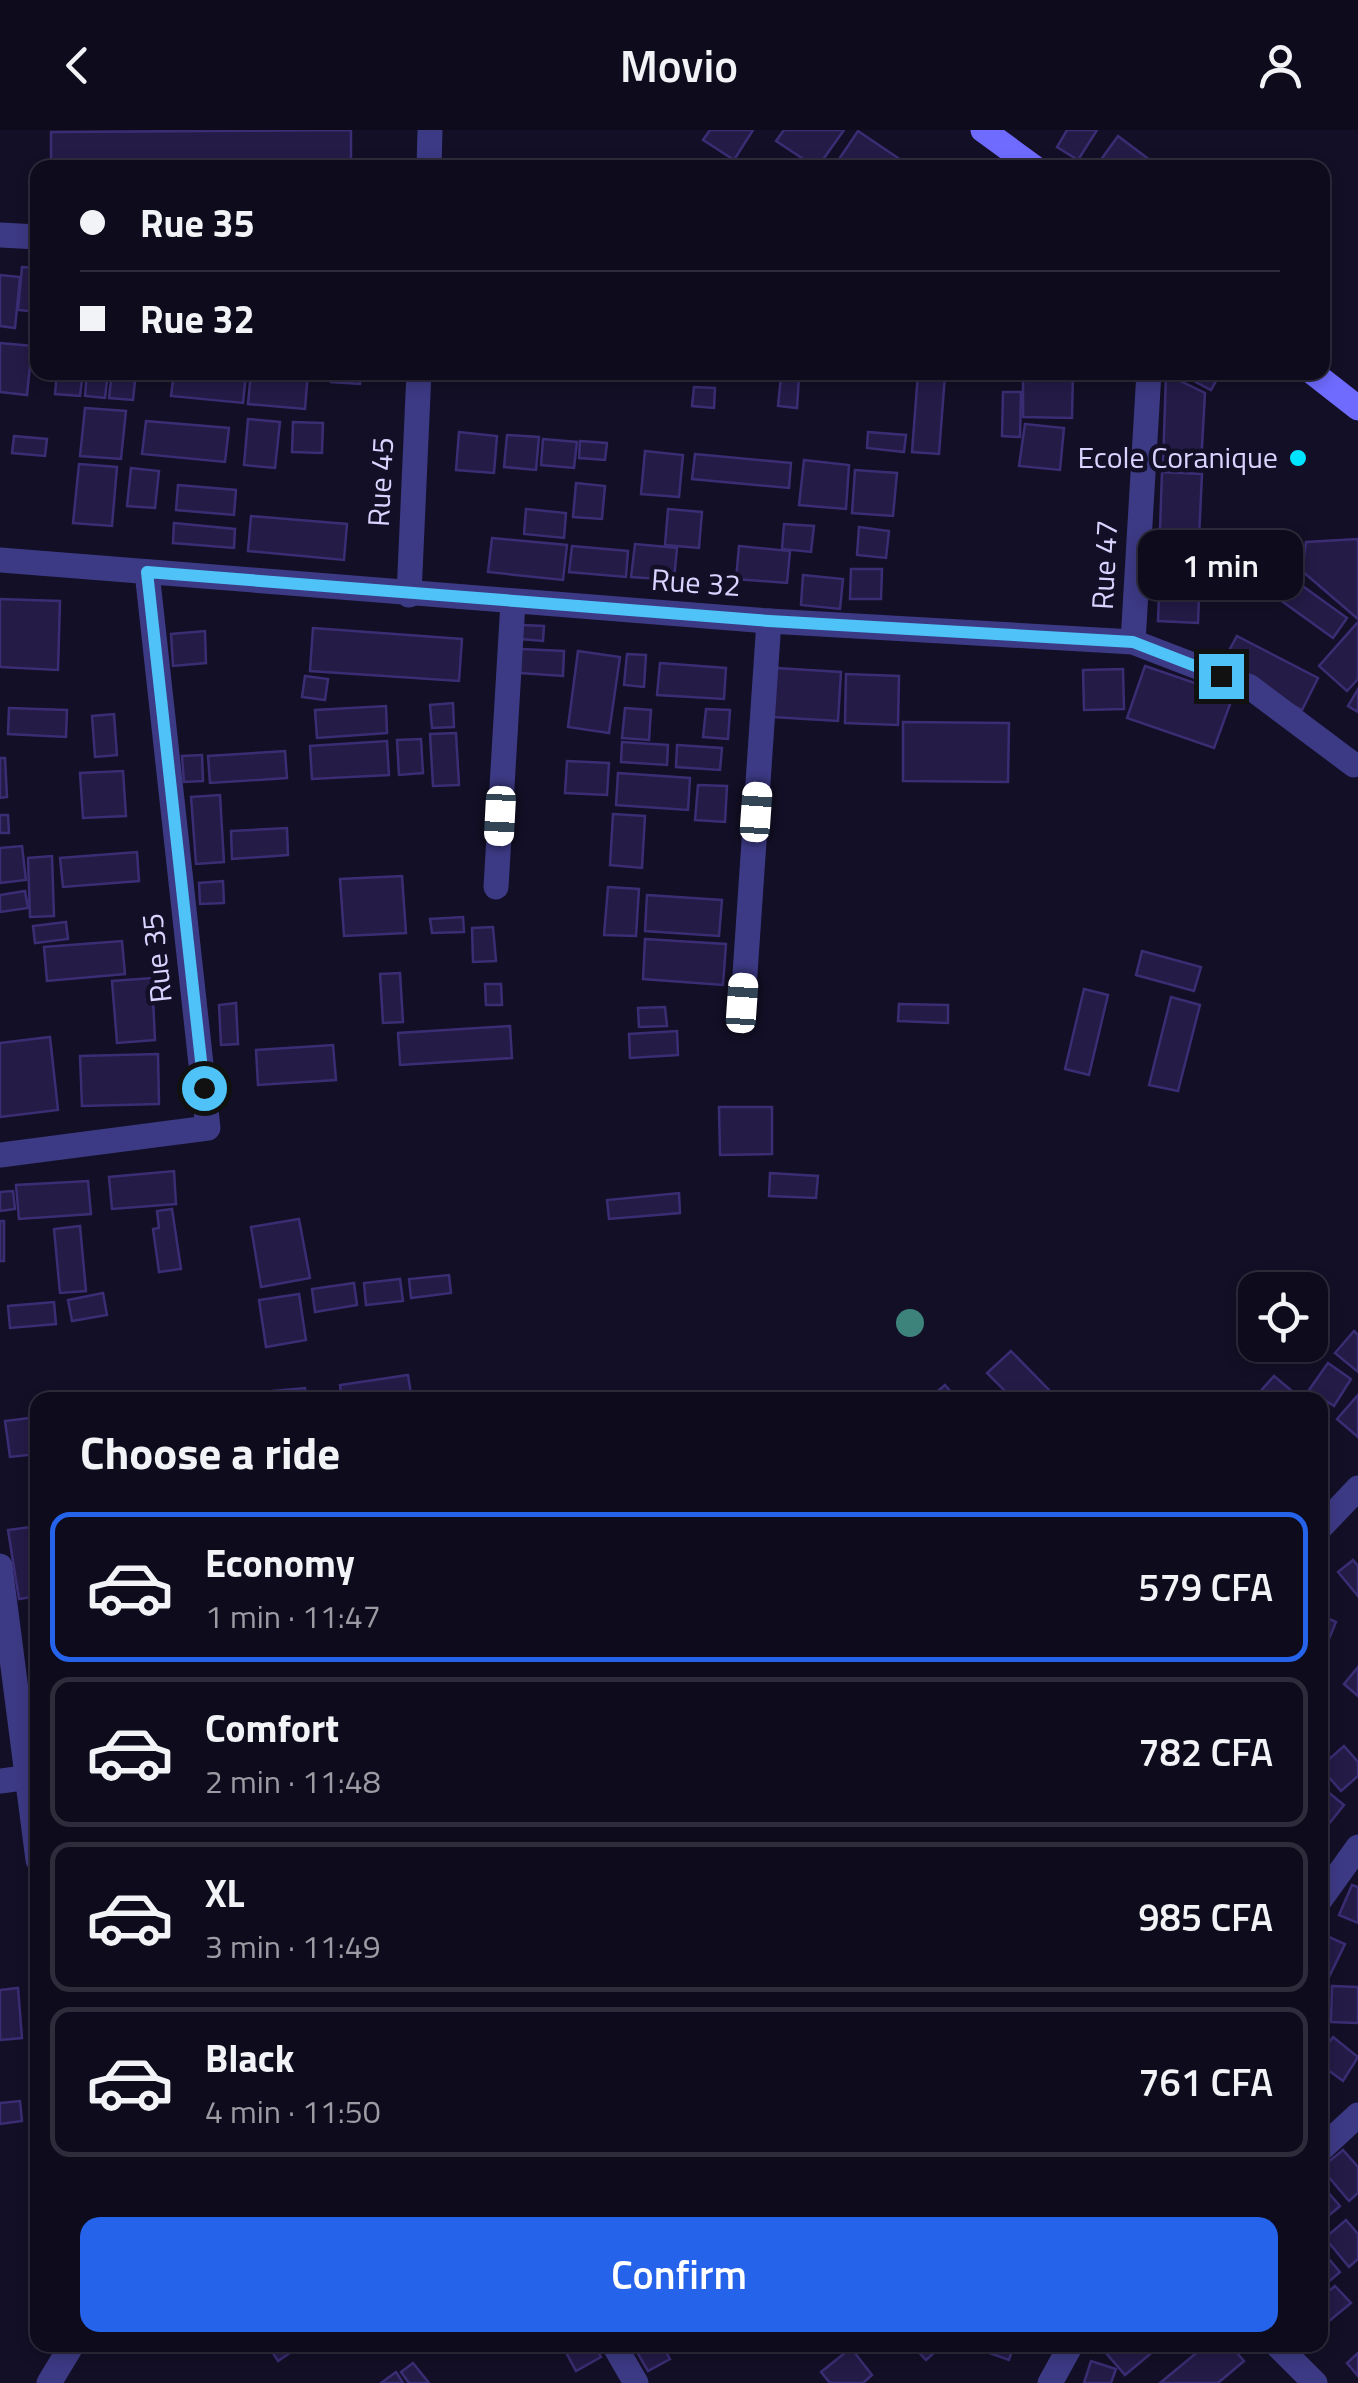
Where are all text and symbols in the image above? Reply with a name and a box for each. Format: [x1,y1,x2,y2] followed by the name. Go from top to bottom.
[620,31,738,99] text: Movio
[50,38,105,93] icon: back
[1253,38,1308,93] icon: person
[140,194,255,252] text: Rue 35
[140,290,255,348] text: Rue 32
[1077,434,1278,480] place label: Ecole Coranique
[355,436,405,528] street label: Rue 45
[1287,447,1309,469] marker: Ecole Coranique
[1079,519,1129,611] street label: Rue 47
[1138,531,1304,601] callout: 1 min
[1182,541,1259,589] text: 1 min
[650,556,742,608] street label: Rue 32
[1199,654,1244,699] route end
[739,781,773,843] car
[483,785,517,847] car
[128,911,184,1005] street label: Rue 35
[725,972,759,1034] car
[182,1066,227,1111] route start
[1238,1272,1328,1362] map controls
[1238,1272,1328,1362] button: locate
[80,1418,340,1486] text: Choose a ride
[205,1534,355,1592] text: Economy
[85,1542,175,1632] icon: car
[1138,1558,1273,1616] text: 579 CFA
[205,1592,381,1640] text: 1 min · 11:47
[205,1699,339,1757] text: Comfort
[85,1707,175,1797] icon: car
[1138,1723,1273,1781] text: 782 CFA
[205,1757,381,1805] text: 2 min · 11:48
[205,1864,245,1922] text: XL
[85,1872,175,1962] icon: car
[1138,1888,1273,1946] text: 985 CFA
[205,1922,381,1970] text: 3 min · 11:49
[205,2029,294,2087] text: Black
[85,2037,175,2127] icon: car
[1138,2053,1273,2111] text: 761 CFA
[205,2087,381,2135] text: 4 min · 11:50
[80,2217,1278,2332] button: Confirm

